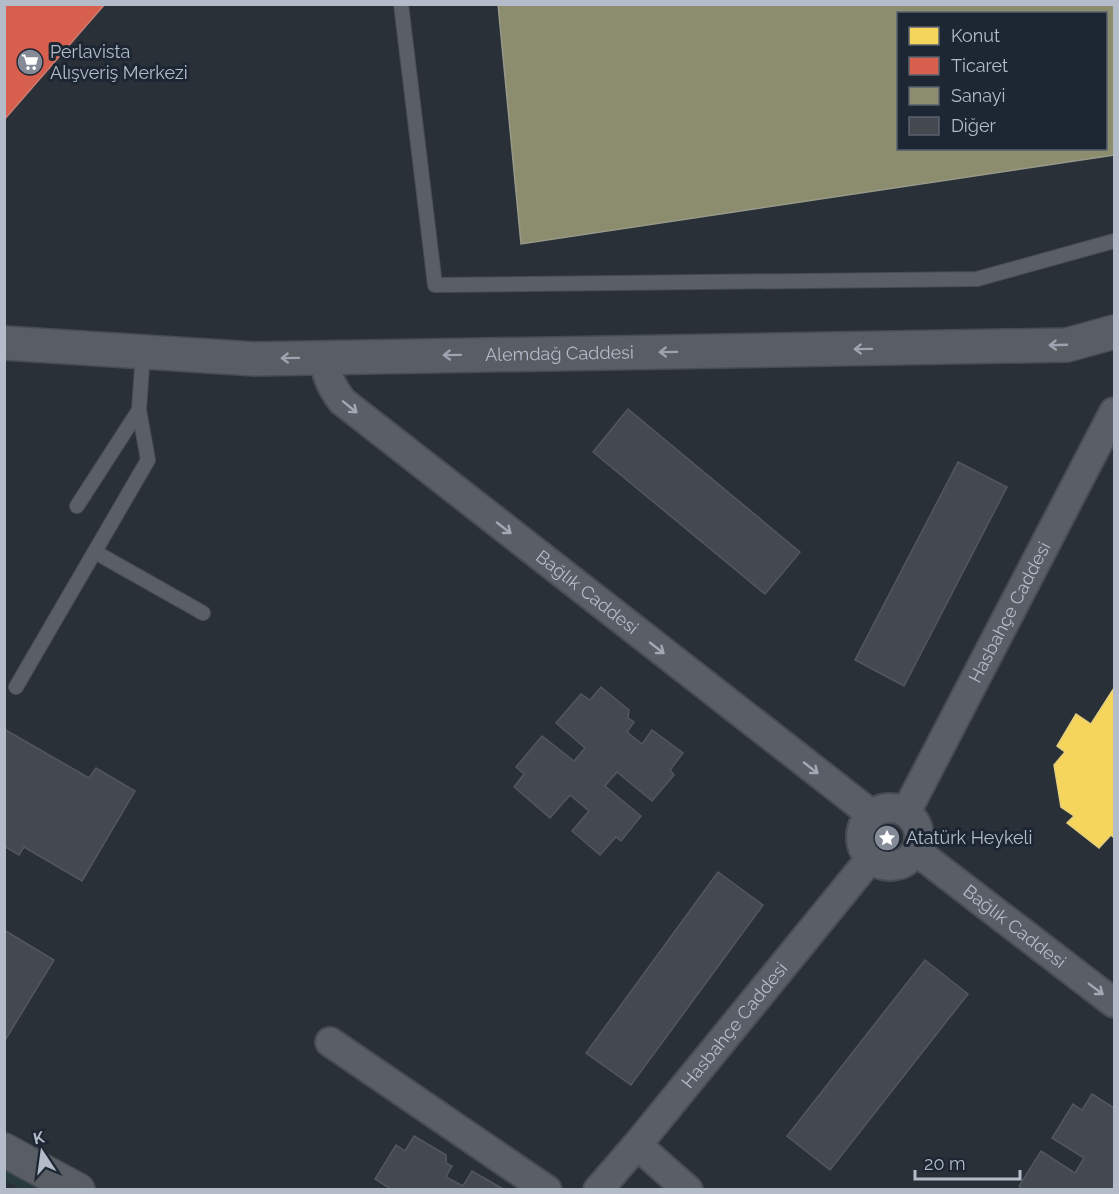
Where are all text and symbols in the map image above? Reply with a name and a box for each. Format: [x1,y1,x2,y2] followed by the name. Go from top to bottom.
[897,12,1107,150] legend
[951,25,1000,46] text: Konut
[50,41,188,83] place label: Perlavista Alışveriş Merkezi
[15,47,45,77] supermarket icon: Perlavista Alışveriş Merkezi
[951,55,1008,76] text: Ticaret
[951,85,1005,106] text: Sanayi
[951,115,996,136] text: Diğer
[1048,340,1068,351] one-way arrow
[485,341,634,365] street label: Alemdağ Caddesi
[853,343,873,354] one-way arrow
[658,346,678,358] one-way arrow
[442,350,462,361] one-way arrow
[281,352,301,364] one-way arrow
[342,401,358,414] one-way arrow
[495,521,511,534] one-way arrow
[964,538,1055,686] street label: Hasbahçe Caddesi
[532,546,643,638] street label: Bağlık Caddesi
[649,641,665,654] one-way arrow
[803,761,819,774] one-way arrow
[872,823,902,853] place icon: Atatürk Heykeli
[906,827,1032,848] place label: Atatürk Heykeli
[959,880,1070,972] street label: Bağlık Caddesi
[677,958,792,1092] street label: Hasbahçe Caddesi
[1087,983,1103,995] one-way arrow
[12,1122,72,1182] north arrow
[31,1127,46,1148] text: K
[915,1143,1020,1181] scale bar
[924,1153,966,1174] text: 20 m

